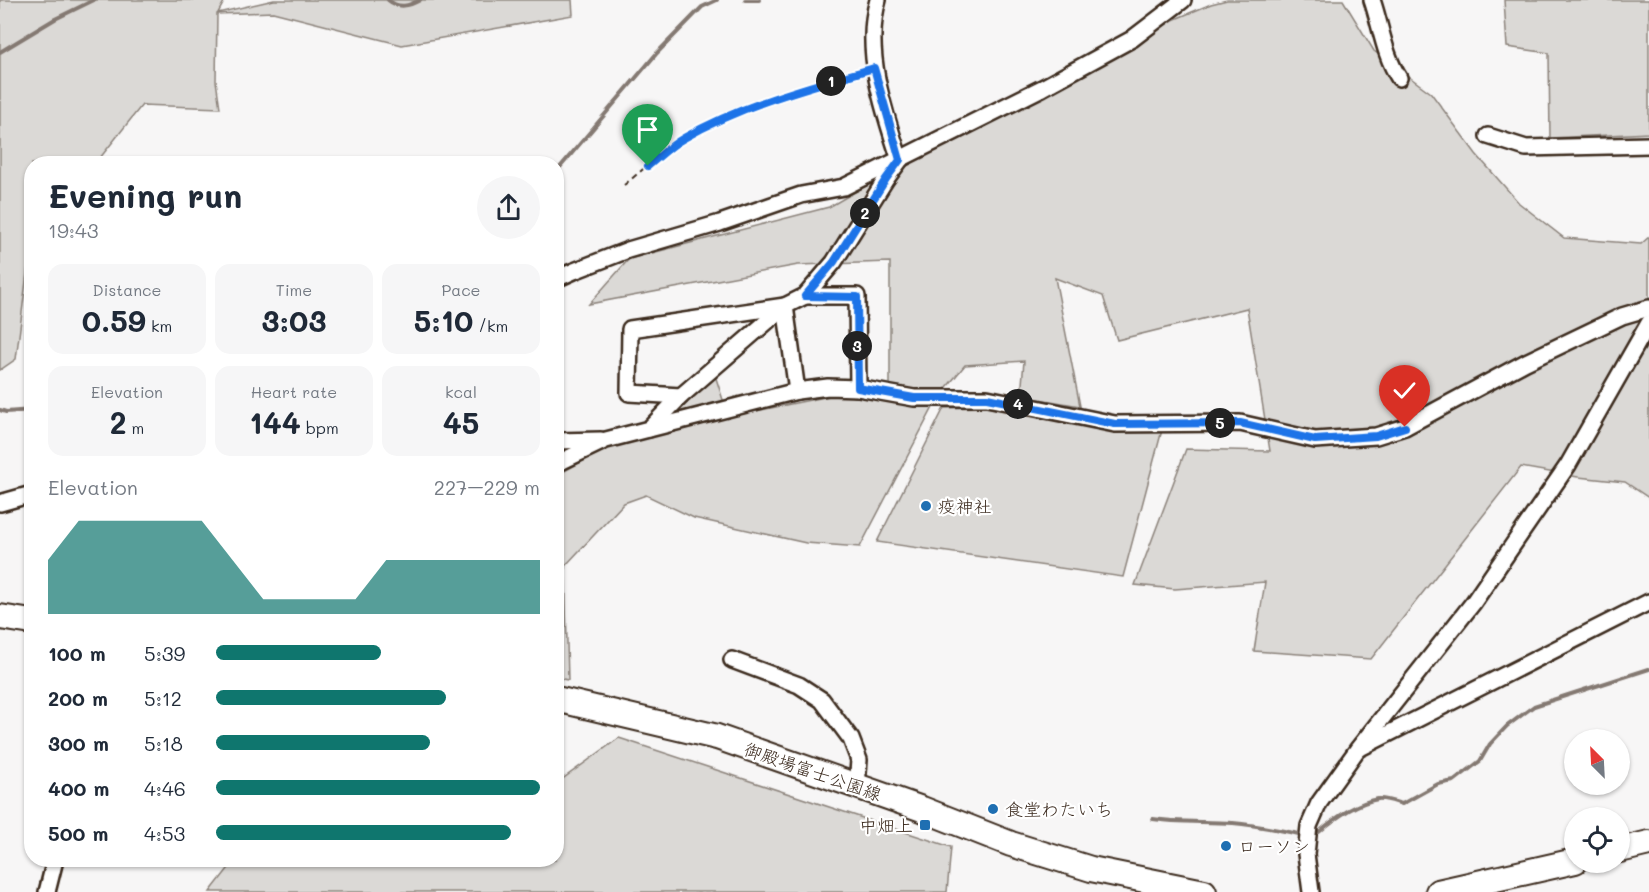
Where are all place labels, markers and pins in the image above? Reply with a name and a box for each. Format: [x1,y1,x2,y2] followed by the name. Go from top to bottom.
[816,66,846,96] pin: 1
[622,104,673,166] pin
[850,198,880,228] pin: 2
[842,331,872,361] pin: 3
[1379,365,1430,427] pin
[1003,389,1033,419] pin: 4
[1205,408,1235,438] pin: 5
[938,494,992,518] place label: 疫神社
[919,499,933,513] marker: 疫神社
[1005,797,1113,821] place label: 食堂わたいち
[986,802,1000,816] marker: 食堂わたいち
[859,813,913,837] place label: 中畑上
[918,818,932,832] marker: 中畑上
[1238,834,1310,858] place label: ローソン
[1219,839,1233,853] marker: ローソン

